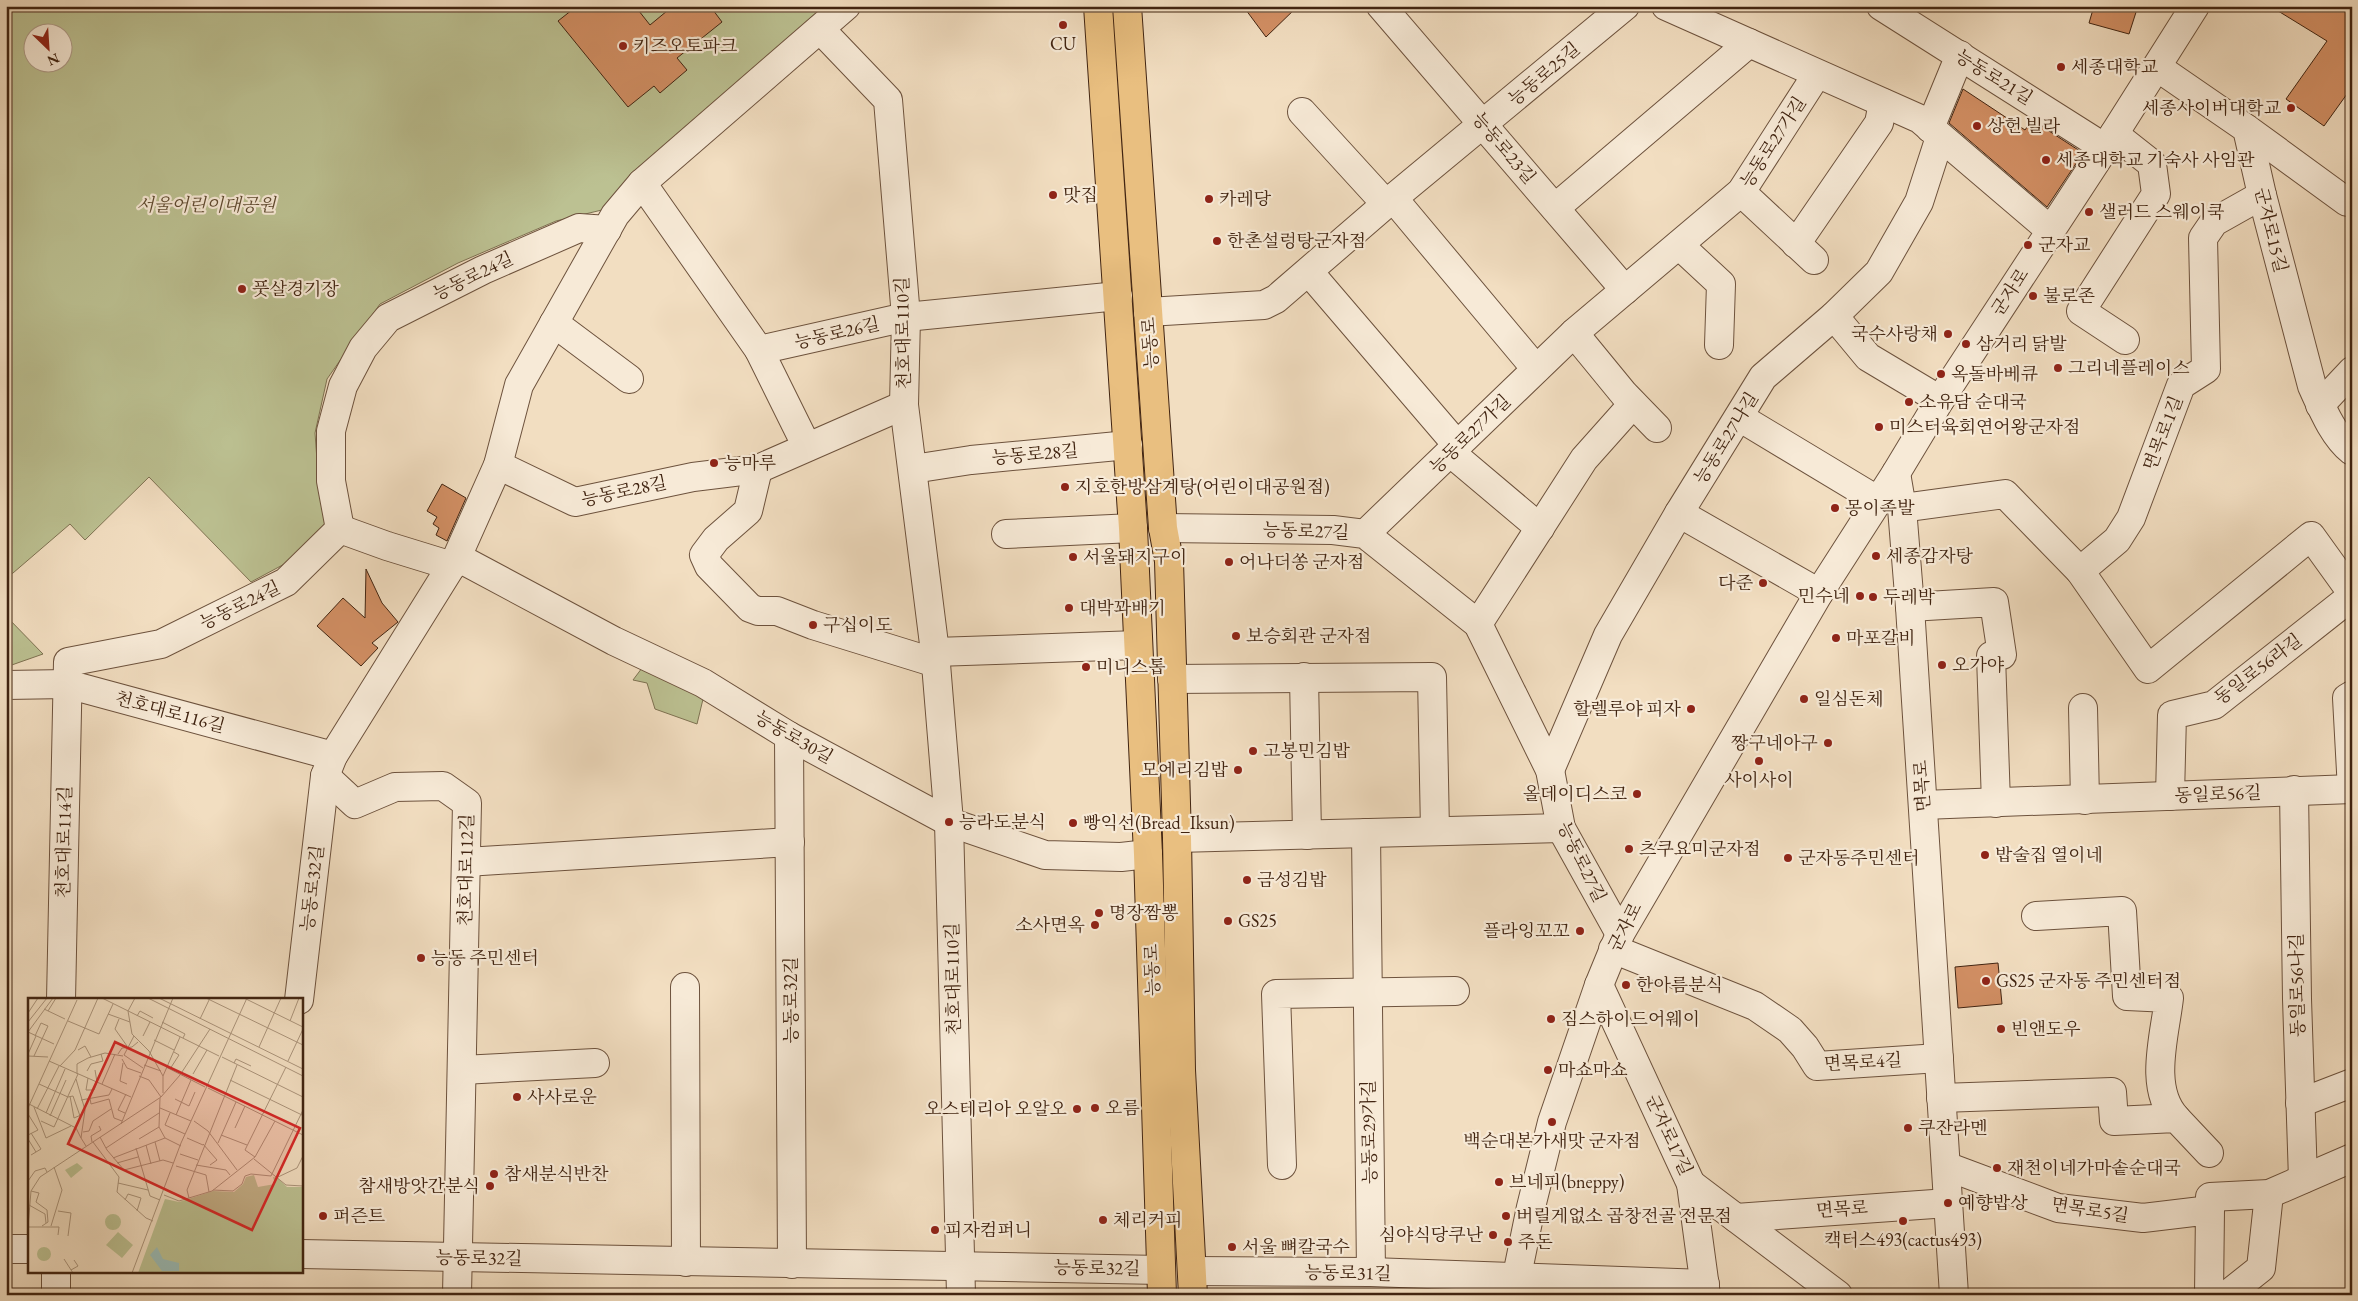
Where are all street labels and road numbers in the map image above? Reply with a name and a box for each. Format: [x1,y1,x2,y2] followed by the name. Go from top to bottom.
[1503,37,1584,110] street label: 능동로25길
[1951,44,2037,109] street label: 능동로21길
[1735,92,1811,192] street label: 능동로27가길
[1468,107,1541,188] street label: 능동로23길
[2250,185,2293,275] street label: 군자로15길
[429,246,517,305] street label: 능동로24길
[1986,264,2033,320] street label: 군자로
[890,276,915,390] street label: 천호대로110길
[792,312,882,353] street label: 능동로26길
[1136,316,1163,370] street label: 능동로
[1688,387,1763,488] street label: 능동로27나길
[1424,389,1515,478] street label: 능동로27가길
[2138,392,2187,473] street label: 면목로1길
[991,438,1079,469] street label: 능동로28길
[579,470,669,511] street label: 능동로28길
[1262,517,1350,544] street label: 능동로27길
[196,575,284,634] street label: 능동로24길
[2209,628,2306,709] street label: 동일로56라길
[113,686,228,737] street label: 천호대로116길
[751,705,838,768] street label: 능동로30길
[1908,759,1935,813] street label: 면목로
[2174,780,2262,807] street label: 동일로56길
[51,785,76,899] street label: 천호대로114길
[453,813,478,927] street label: 천호대로112길
[1553,818,1612,906] street label: 능동로27길
[295,843,328,932] street label: 능동로32길
[1602,898,1647,955] street label: 군자로
[940,922,965,1036] street label: 천호대로110길
[2284,933,2309,1037] street label: 동일로56나길
[1139,944,1164,996] street label: 능동로
[779,957,802,1043] street label: 능동로32길
[1823,1048,1903,1075] street label: 면목로4길
[1356,1080,1381,1184] street label: 능동로29가길
[1641,1091,1698,1179] street label: 군자로17길
[2050,1192,2130,1227] street label: 면목로5길
[1815,1195,1869,1222] street label: 면목로
[435,1245,523,1270] street label: 능동로32길
[1053,1255,1141,1280] street label: 능동로32길
[1304,1260,1392,1285] street label: 능동로31길

